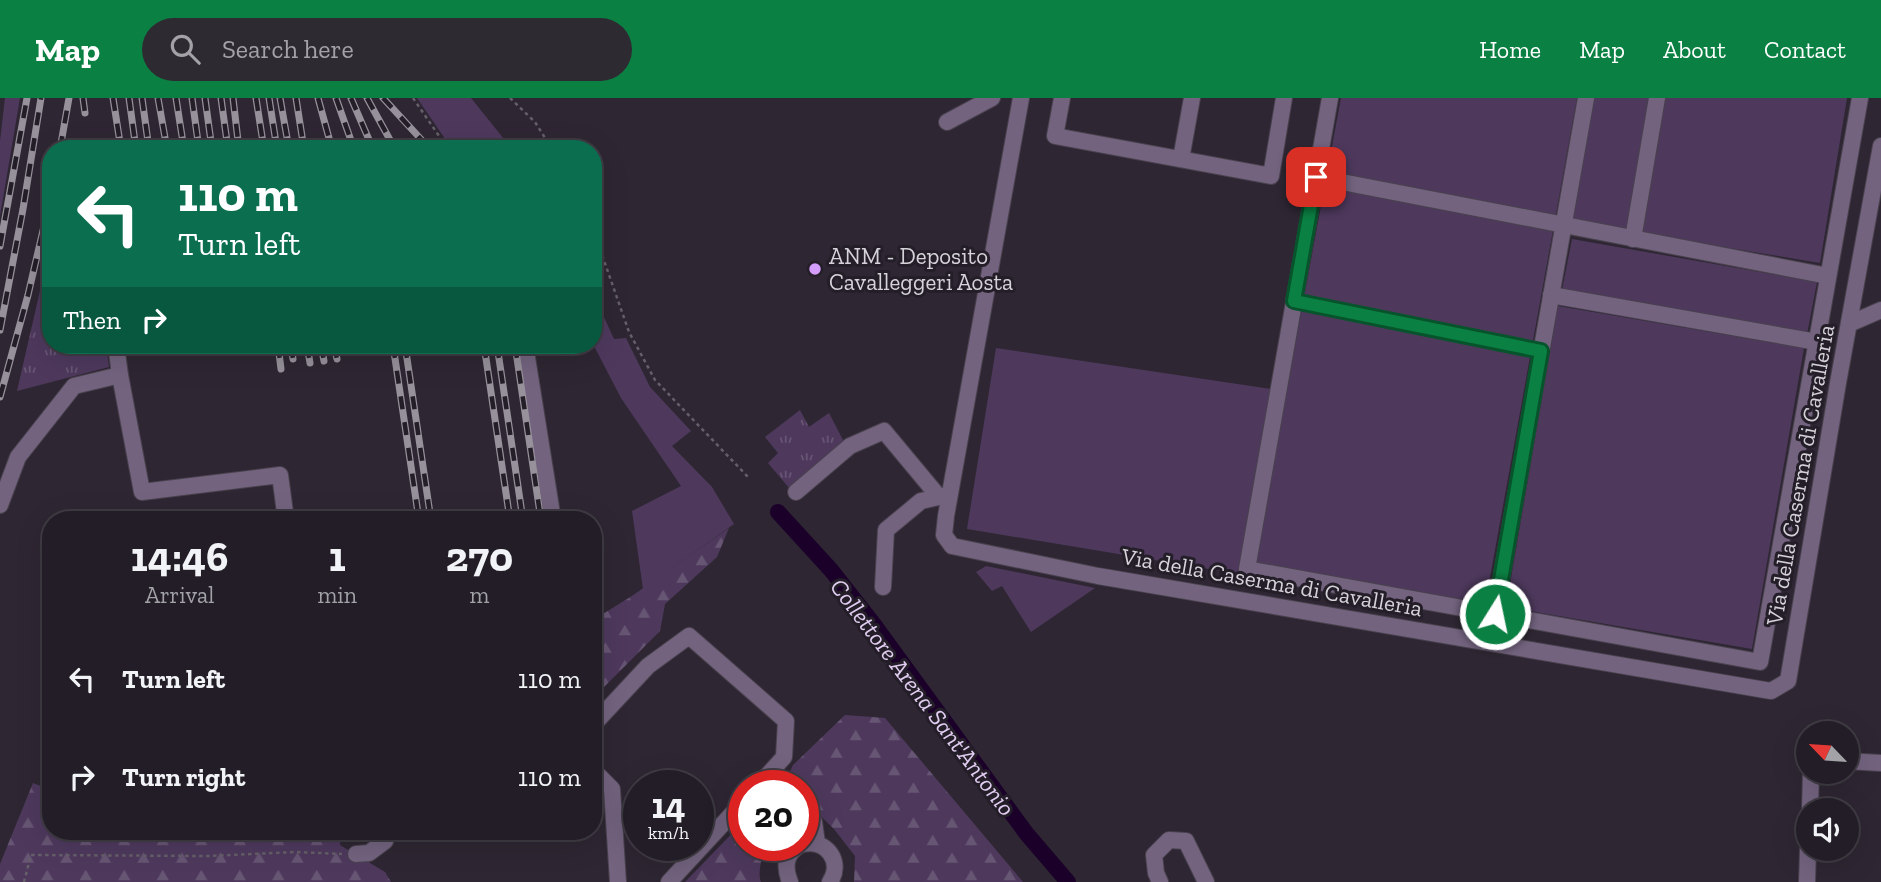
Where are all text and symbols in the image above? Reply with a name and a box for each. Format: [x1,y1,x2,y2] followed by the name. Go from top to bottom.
[142,18,632,81] search box
[35,30,100,69] text: Map
[166,30,204,68] icon: search
[222,33,354,65] text: Search here
[1479,35,1541,64] text: Home
[1579,35,1625,64] text: Map
[1663,35,1726,64] text: About
[1764,35,1846,64] text: Contact
[1286,147,1346,207] pin
[1297,158,1335,196] icon: arrive
[178,165,298,224] text: 110 m
[63,168,154,259] icon: left
[178,225,300,263] text: Turn left
[829,242,1013,296] place label: ANM - Deposito Cavalleggeri Aosta
[807,261,823,277] marker: ANM - Deposito Cavalleggeri Aosta
[135,301,173,339] icon: right
[63,304,121,336] text: Then
[1760,323,1840,628] street label: Via della Caserma di Cavalleria
[131,531,229,582] text: 14:46
[329,531,346,582] text: 1
[446,531,513,582] text: 270
[1119,542,1424,622] street label: Via della Caserma di Cavalleria
[824,573,1022,821] water label: Collettore Arena Sant'Antonio
[1458,577,1532,651] position arrow
[145,581,214,609] text: Arrival
[317,581,357,609] text: min
[469,581,489,609] text: m
[63,660,101,698] icon: left
[122,663,225,695] text: Turn left
[518,663,581,695] text: 110 m
[1796,721,1858,784] north arrow
[1796,721,1859,861] map controls
[63,758,101,796] icon: right
[122,761,245,793] text: Turn right
[518,761,581,793] text: 110 m
[728,770,819,861] speed limit sign: 20
[651,785,686,827] text: 14
[1796,798,1859,861] button: sound
[648,822,689,844] text: km/h

